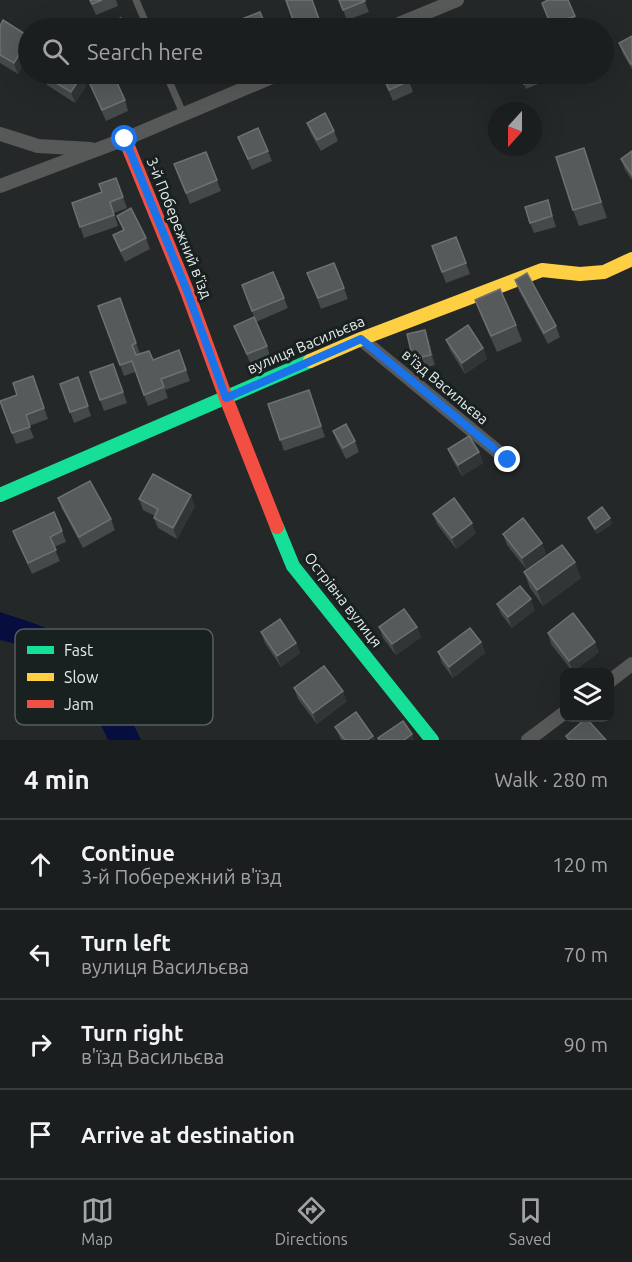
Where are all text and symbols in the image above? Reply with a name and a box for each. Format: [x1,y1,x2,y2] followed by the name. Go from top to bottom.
[18,18,614,84] search box
[39,35,72,68] icon: search
[87,39,203,64] text: Search here
[488,102,542,156] north arrow
[111,125,137,151] route start
[143,155,216,301] street label: 3-й Побережний в'їзд
[244,312,367,377] street label: вулиця Васильєва
[399,346,492,428] street label: в'їзд Васильєва
[494,446,520,472] route end
[301,549,386,651] street label: Острівна вулиця
[15,629,213,725] legend
[64,641,94,659] text: Fast
[64,668,99,686] text: Slow
[560,668,614,722] map controls
[560,668,614,722] button: layers
[64,695,94,713] text: Jam
[24,765,90,794] text: 4 min
[495,768,608,791] text: Walk · 280 m
[81,840,175,865] text: Continue
[24,848,57,881] icon: ahead
[552,853,608,876] text: 120 m
[81,865,282,888] text: 3-й Побережний в'їзд
[81,930,171,955] text: Turn left
[24,938,57,971] icon: left
[564,943,608,966] text: 70 m
[81,955,249,978] text: вулиця Васильєва
[81,1020,183,1045] text: Turn right
[24,1028,57,1061] icon: right
[564,1033,608,1056] text: 90 m
[81,1045,224,1068] text: в'їзд Васильєва
[24,1118,57,1151] icon: arrive
[81,1122,295,1147] text: Arrive at destination
[81,1194,114,1248] tab: Map
[275,1194,348,1248] tab: Directions
[509,1194,551,1248] tab: Saved

